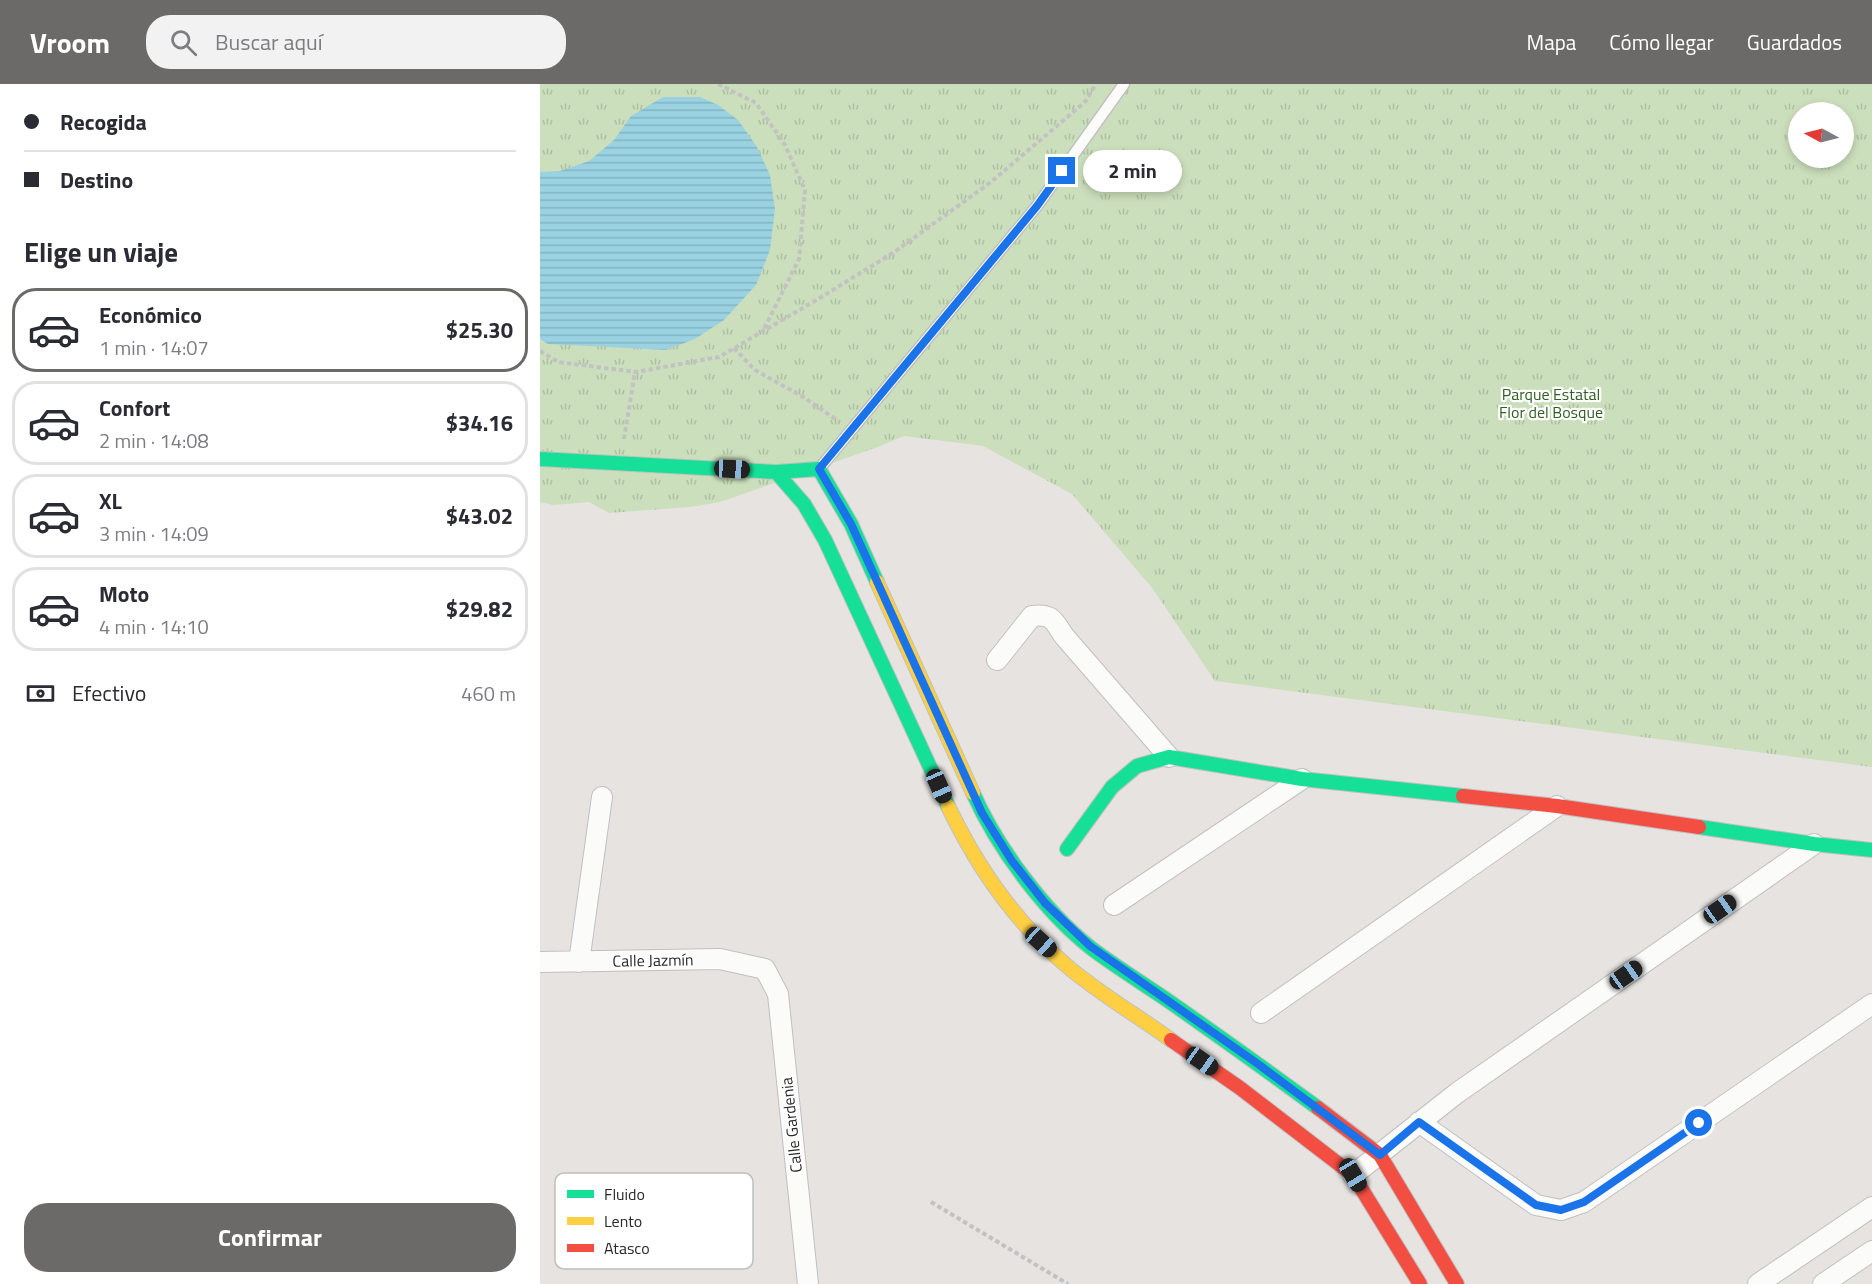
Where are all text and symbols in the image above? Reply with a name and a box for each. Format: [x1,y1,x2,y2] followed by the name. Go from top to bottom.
[146,15,566,69] search box
[30,21,110,64] text: Vroom
[215,25,323,59] text: Buscar aquí
[167,26,200,59] icon: search
[1527,26,1576,58] text: Mapa
[1609,26,1714,58] text: Cómo llegar
[1747,26,1842,58] text: Guardados
[1788,102,1854,168] north arrow
[1788,102,1854,168] map controls
[60,105,147,139] text: Recogida
[1083,150,1182,192] callout: 2 min
[1108,155,1157,186] text: 2 min
[1048,157,1075,184] route end
[60,163,133,197] text: Destino
[24,231,178,272] text: Elige un viaje
[99,298,202,332] text: Económico
[27,303,81,357] icon: car
[446,313,513,347] text: $25.30
[99,332,209,363] text: 1 min · 14:07
[1499,382,1603,424] park label: Parque Estatal Flor del Bosque
[99,391,170,425] text: Confort
[27,396,81,450] icon: car
[446,406,513,440] text: $34.16
[99,425,209,456] text: 2 min · 14:08
[714,459,750,479] car
[99,484,122,518] text: XL
[27,489,81,543] icon: car
[446,499,513,533] text: $43.02
[99,518,209,549] text: 3 min · 14:09
[99,577,149,611] text: Moto
[27,582,81,636] icon: car
[446,592,513,626] text: $29.82
[99,611,209,642] text: 4 min · 14:10
[72,676,146,710] text: Efectivo
[24,677,57,710] icon: cash
[461,678,516,709] text: 460 m
[923,766,955,806] car
[1700,891,1740,927] car
[1022,923,1060,961] car
[612,947,694,973] street label: Calle Jazmín
[1606,957,1646,993] car
[1182,1043,1222,1079] car
[774,1076,808,1174] street label: Calle Gardenia
[1685,1109,1712,1136] route start
[1336,1155,1370,1195] car
[555,1173,753,1269] legend
[604,1182,645,1206] text: Fluido
[24,1203,516,1272] button: Confirmar
[604,1209,642,1233] text: Lento
[604,1236,650,1260] text: Atasco

